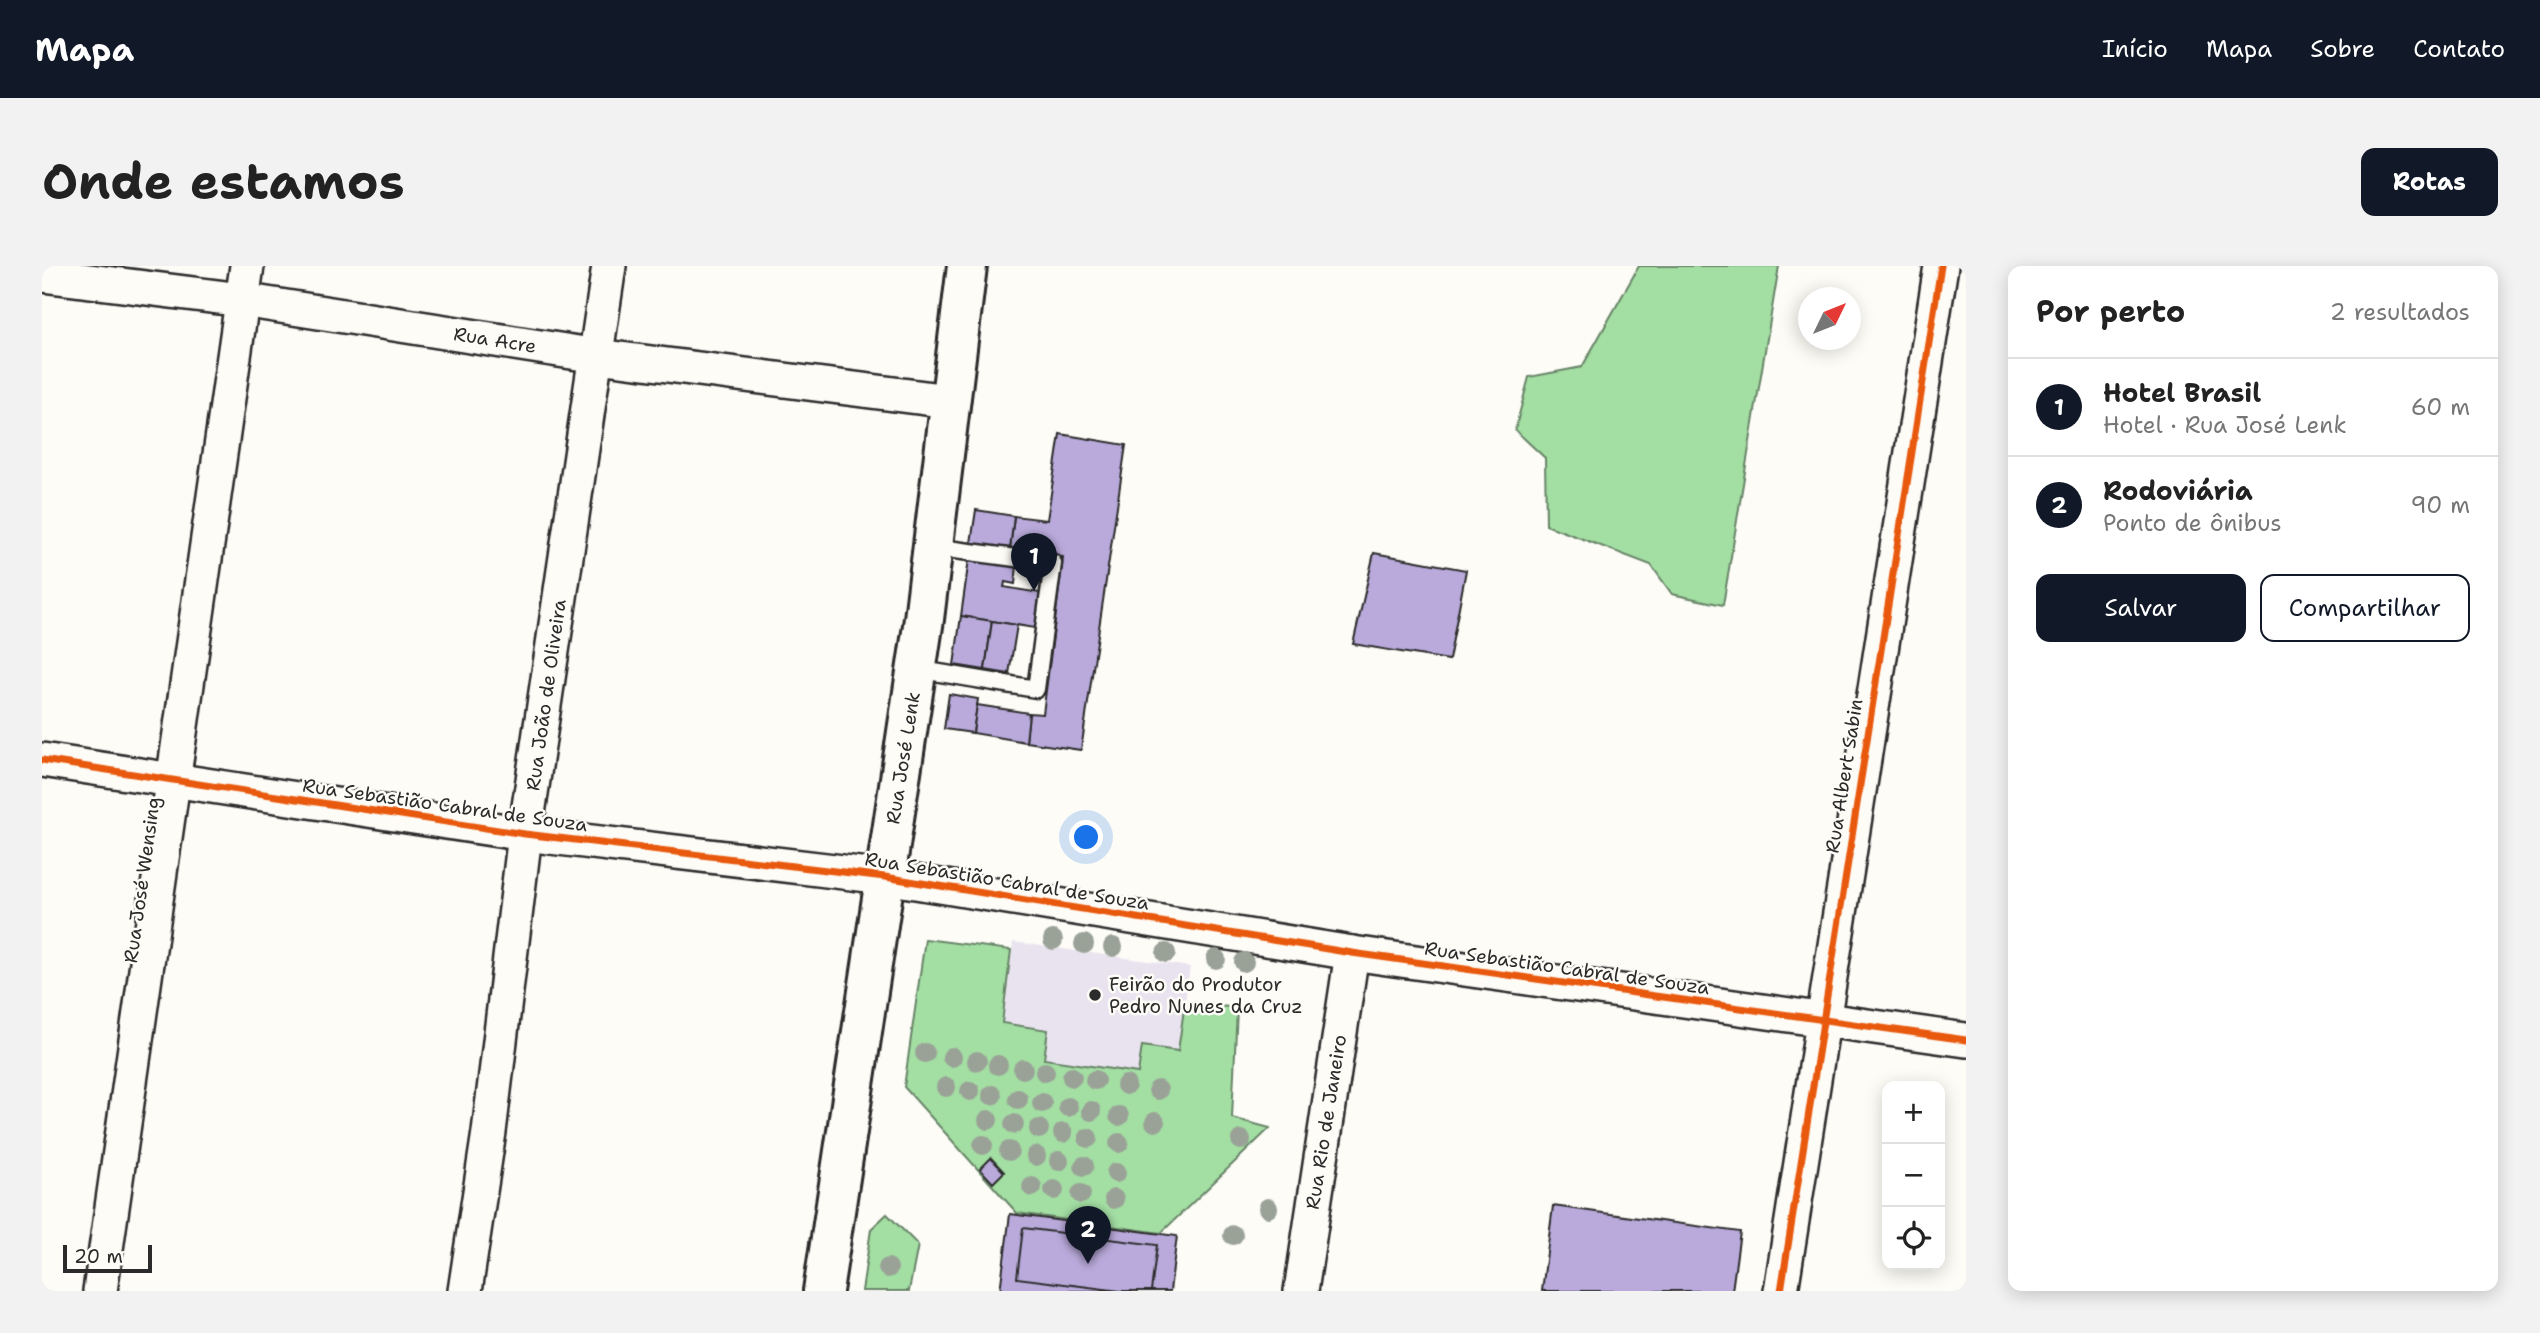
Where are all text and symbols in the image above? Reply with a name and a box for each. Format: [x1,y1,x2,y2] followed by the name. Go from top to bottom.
[35,27,134,72] text: Mapa
[2102,33,2168,65] text: Início
[2206,33,2272,65] text: Mapa
[2310,33,2375,65] text: Sobre
[2413,33,2505,65] text: Contato
[2361,148,2498,216] button: Rotas
[42,149,405,215] text: Onde estamos
[1798,287,1861,350] north arrow
[2036,291,2185,332] text: Por perto
[2330,297,2470,327] text: 2 resultados
[452,321,538,359] street label: Rua Acre
[2103,375,2261,410] text: Hotel Brasil
[2054,392,2064,422] text: 1
[2411,392,2470,422] text: 60 m
[2103,410,2347,440] text: Hotel · Rua José Lenk
[2103,473,2253,508] text: Rodoviária
[2051,490,2067,520] text: 2
[2410,490,2470,520] text: 90 m
[2103,508,2282,538] text: Ponto de ônibus
[1011,533,1057,591] pin: 1
[2036,574,2246,642] button: Salvar
[2260,574,2470,642] button: Compartilhar
[520,598,572,792] street label: Rua João de Oliveira
[880,690,926,826] street label: Rua José Lenk
[1819,697,1869,855] street label: Rua Albert Sabin
[301,773,589,837] street label: Rua Sebastião Cabral de Souza
[118,795,166,965] street label: Rua José Wensing
[1069,820,1103,854] your location
[863,846,1151,916] street label: Rua Sebastião Cabral de Souza
[1423,936,1711,1000] street label: Rua Sebastião Cabral de Souza
[1109,972,1303,1019] place label: Feirão do Produtor Pedro Nunes da Cruz
[1087,987,1103,1003] marker: Feirão do Produtor Pedro Nunes da Cruz
[1300,1033,1352,1211] street label: Rua Rio de Janeiro
[1882,1081,1945,1270] map controls
[1882,1081,1945,1144] button: +
[1882,1144,1945,1207] button: −
[1065,1206,1111,1264] pin: 2
[1882,1207,1945,1270] button: locate
[63,1242,152,1274] scale bar
[74,1244,123,1269] text: 20 m

